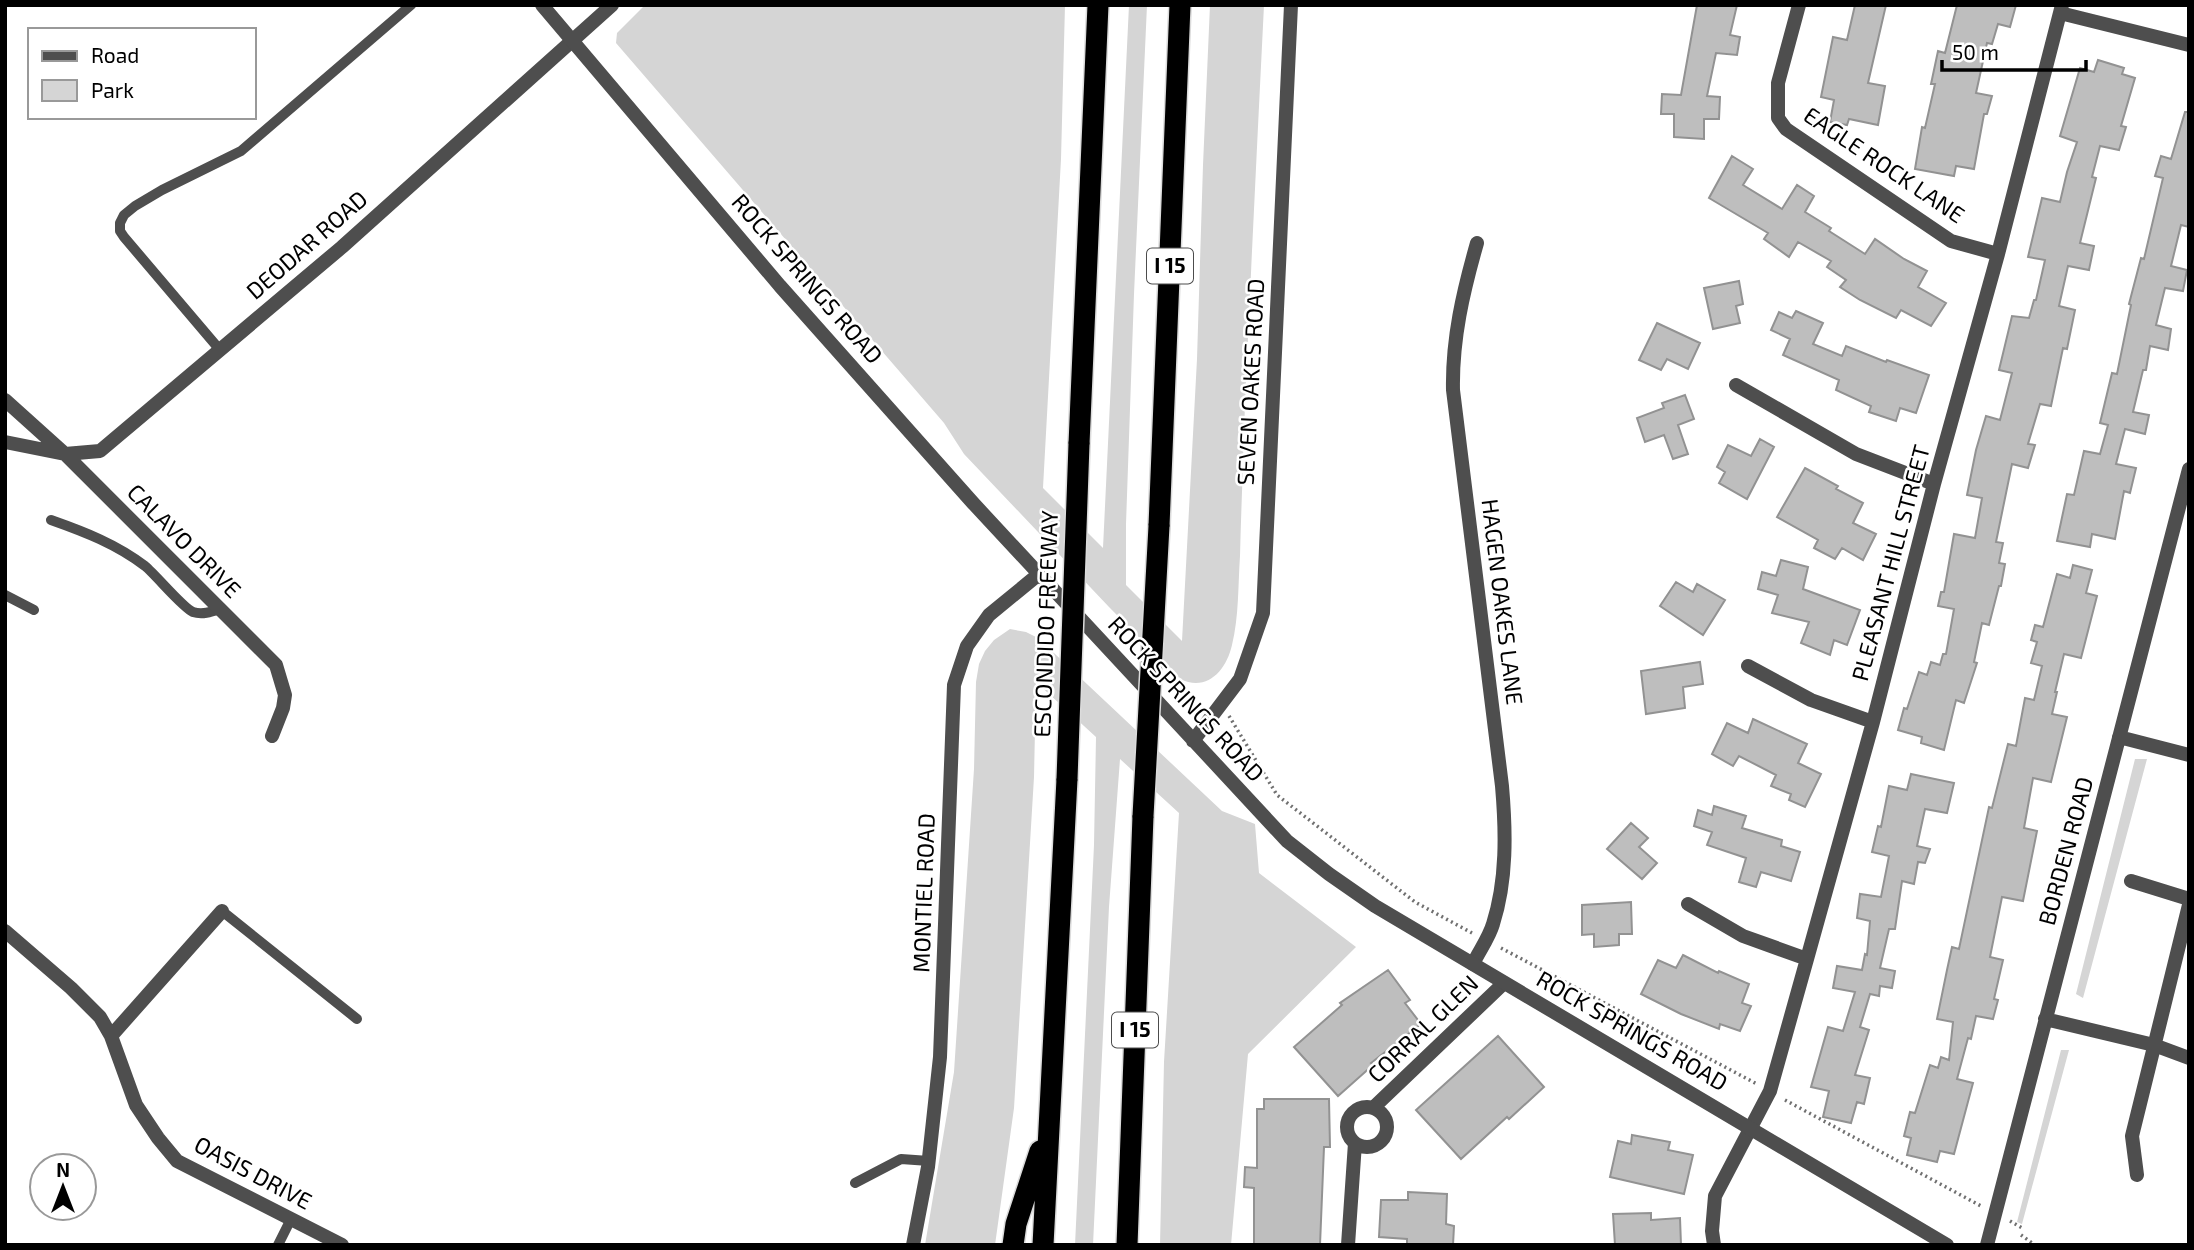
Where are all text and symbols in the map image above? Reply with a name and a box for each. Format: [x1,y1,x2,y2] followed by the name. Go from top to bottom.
[28,28,256,119] legend
[1942,28,2086,72] scale bar
[1952,39,1999,64] text: 50 m
[91,42,139,67] text: Road
[91,77,134,102] text: Park
[1799,100,1970,228] street label: EAGLE ROCK LANE
[240,184,373,304] street label: DEODAR ROAD
[726,188,889,369] street label: ROCK SPRINGS ROAD
[1147,248,1193,284] road number: I 15
[1231,278,1269,486] street label: SEVEN OAKES ROAD
[1845,442,1935,684] street label: PLEASANT HILL STREET
[122,478,247,603] street label: CALAVO DRIVE
[1476,497,1530,707] street label: HAGEN OAKES LANE
[1027,510,1063,738] street label: ESCONDIDO FREEWAY
[1103,610,1271,787] street label: ROCK SPRINGS ROAD
[2032,774,2098,928] street label: BORDEN ROAD
[906,813,940,973] street label: MONTIEL ROAD
[1532,964,1733,1096] street label: ROCK SPRINGS ROAD
[1361,969,1483,1088] street label: CORRAL GLEN
[1112,1012,1158,1048] road number: I 15
[190,1129,317,1215] street label: OASIS DRIVE
[28,1152,98,1222] north arrow
[56,1158,70,1181] text: N

